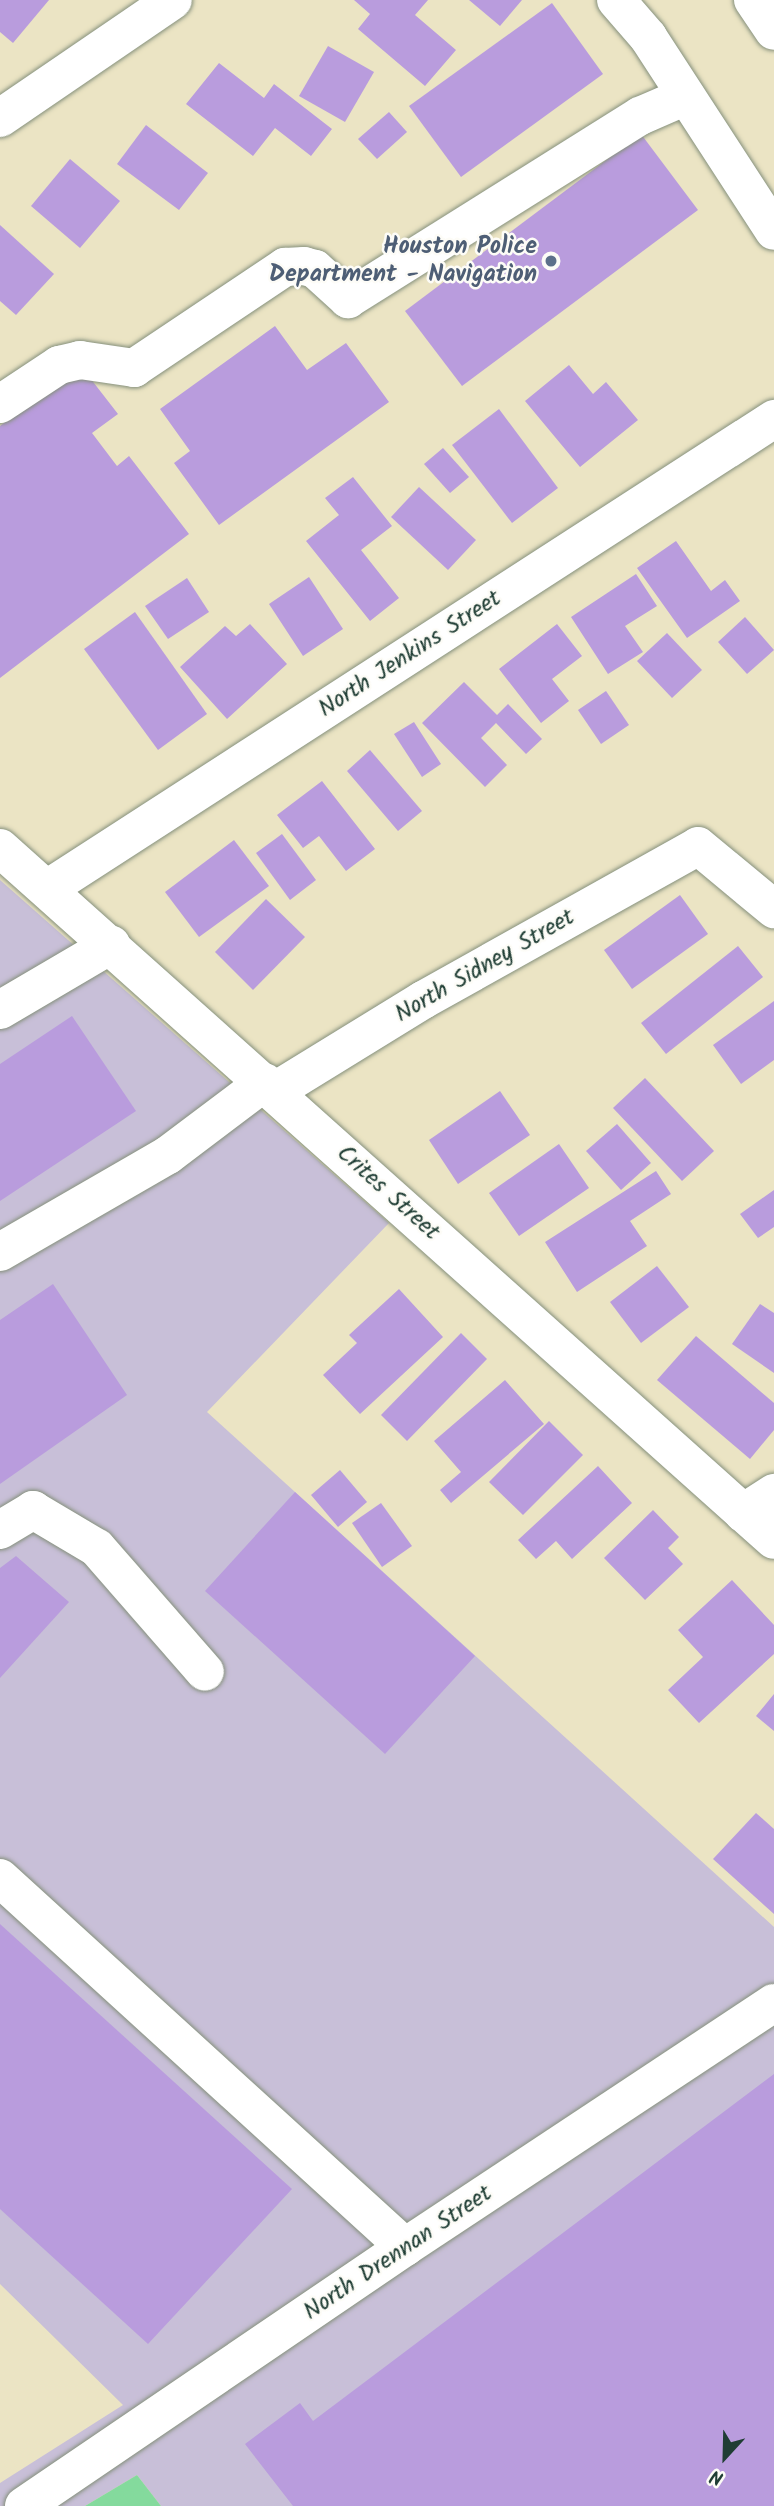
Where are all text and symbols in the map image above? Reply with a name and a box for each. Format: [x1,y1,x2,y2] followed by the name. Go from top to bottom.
[269,233,537,289] place label: Houston Police Department - Navigation
[543,253,559,269] marker: Houston Police Department - Navigation
[313,584,507,724] street label: North Jenkins Street
[390,903,580,1029] street label: North Sidney Street
[330,1139,446,1247] street label: Crites Street
[298,2179,498,2327] street label: North Drennan Street
[690,2422,760,2492] north arrow
[706,2460,728,2493] text: N

